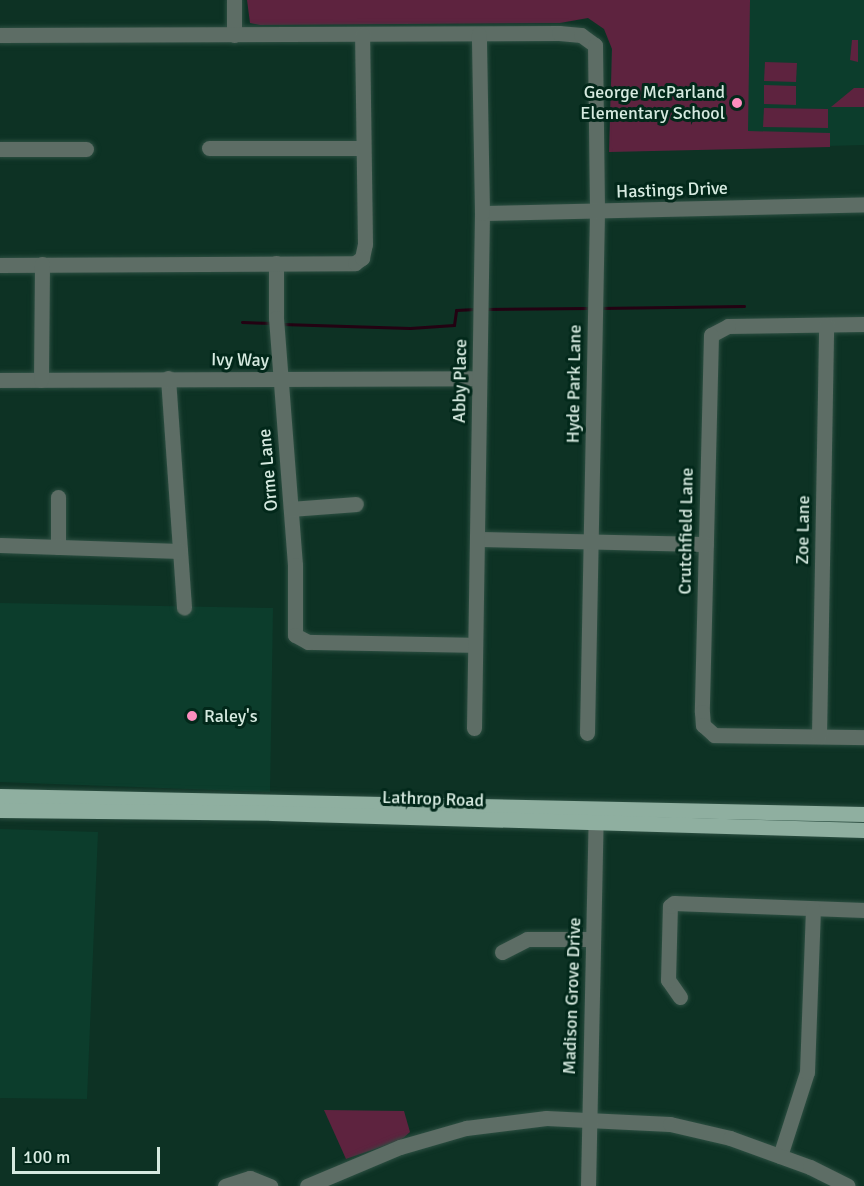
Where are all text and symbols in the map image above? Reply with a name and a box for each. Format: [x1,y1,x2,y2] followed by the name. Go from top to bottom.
[580,82,725,124] place label: George McParland Elementary School
[730,96,744,110] marker: George McParland Elementary School
[616,177,728,203] street label: Hastings Drive
[562,324,586,444] street label: Hyde Park Lane
[448,339,472,423] street label: Abby Place
[211,349,269,371] street label: Ivy Way
[254,428,282,512] street label: Orme Lane
[674,467,698,595] street label: Crutchfield Lane
[792,495,814,565] street label: Zoe Lane
[204,705,258,727] place label: Raley's
[185,709,199,723] marker: Raley's
[382,786,484,812] street label: Lathrop Road
[558,917,586,1075] street label: Madison Grove Drive
[15,1135,164,1173] scale bar
[23,1146,70,1168] text: 100 m

